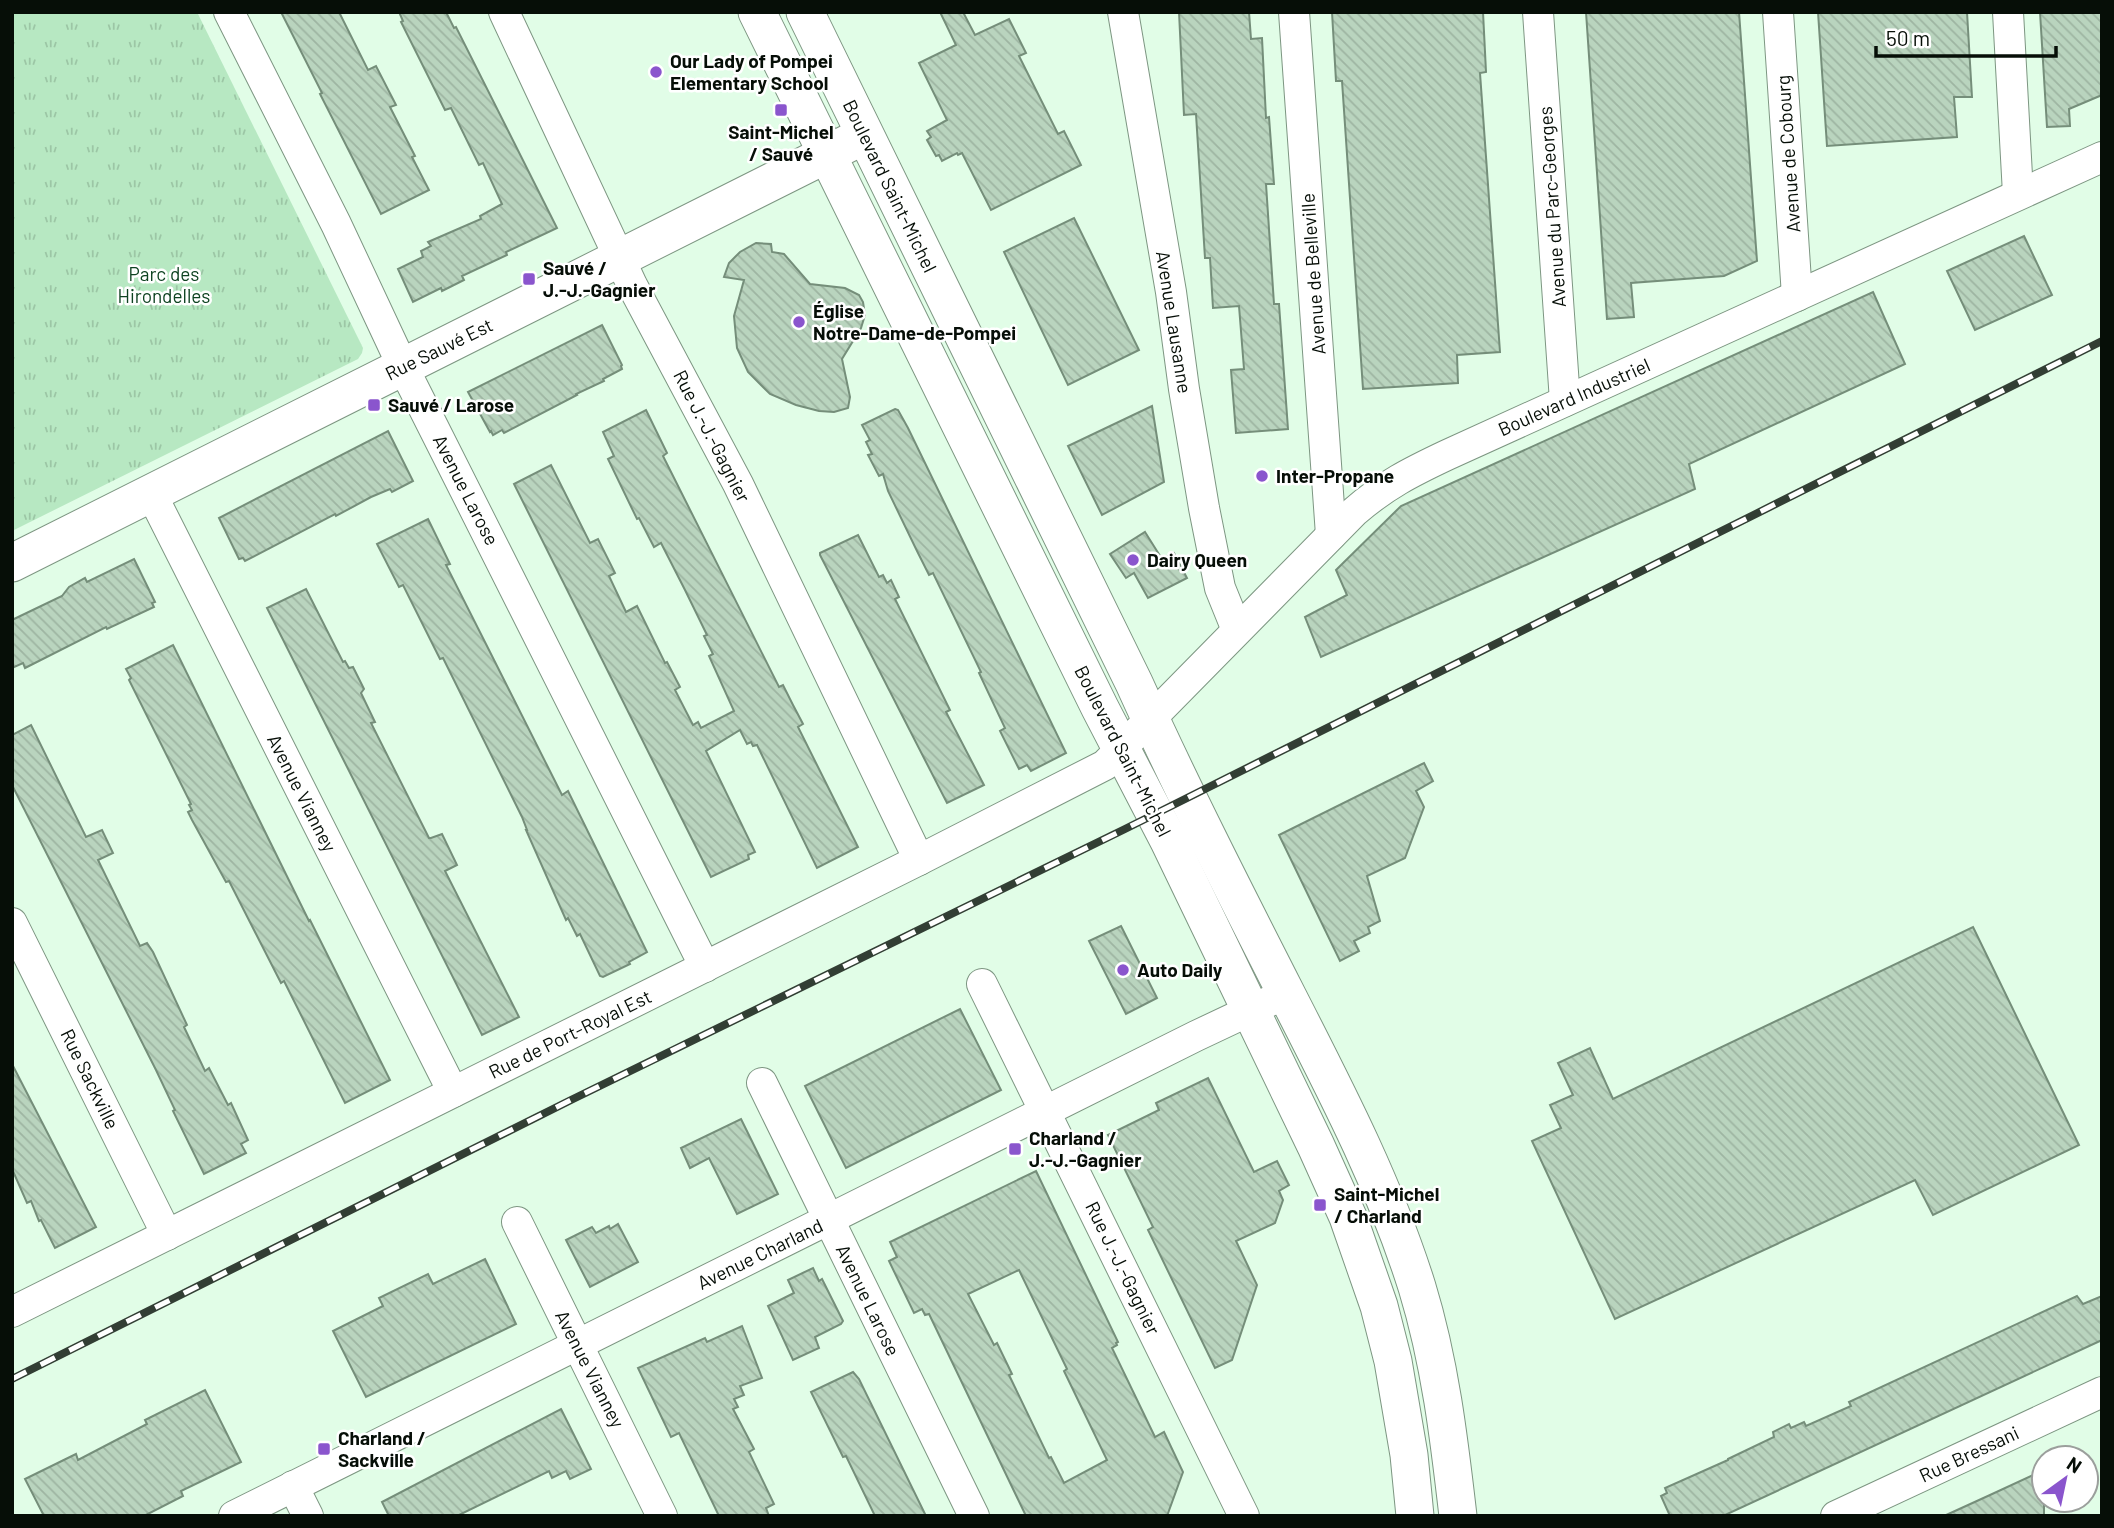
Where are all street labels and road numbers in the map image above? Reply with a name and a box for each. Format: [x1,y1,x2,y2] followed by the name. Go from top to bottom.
[1771,74,1804,234] street label: Avenue de Cobourg
[839,96,942,276] street label: Boulevard Saint-Michel
[1533,106,1570,308] street label: Avenue du Parc-Georges
[1295,192,1330,356] street label: Avenue de Belleville
[1152,249,1197,395] street label: Avenue Lausanne
[381,313,496,385] street label: Rue Sauvé Est
[1494,353,1653,440] street label: Boulevard Industriel
[669,366,756,506] street label: Rue J.-J.-Gagnier
[429,431,504,549] street label: Avenue Larose
[1070,661,1177,840] street label: Boulevard Saint-Michel
[263,730,342,856] street label: Avenue Vianney
[485,984,655,1083] street label: Rue de Port-Royal Est
[56,1025,125,1133] street label: Rue Sackville
[1081,1197,1166,1338] street label: Rue J.-J.-Gagnier
[693,1213,826,1294] street label: Avenue Charland
[832,1240,905,1359] street label: Avenue Larose
[551,1306,630,1432] street label: Avenue Vianney
[1915,1420,2022,1487] street label: Rue Bressani

